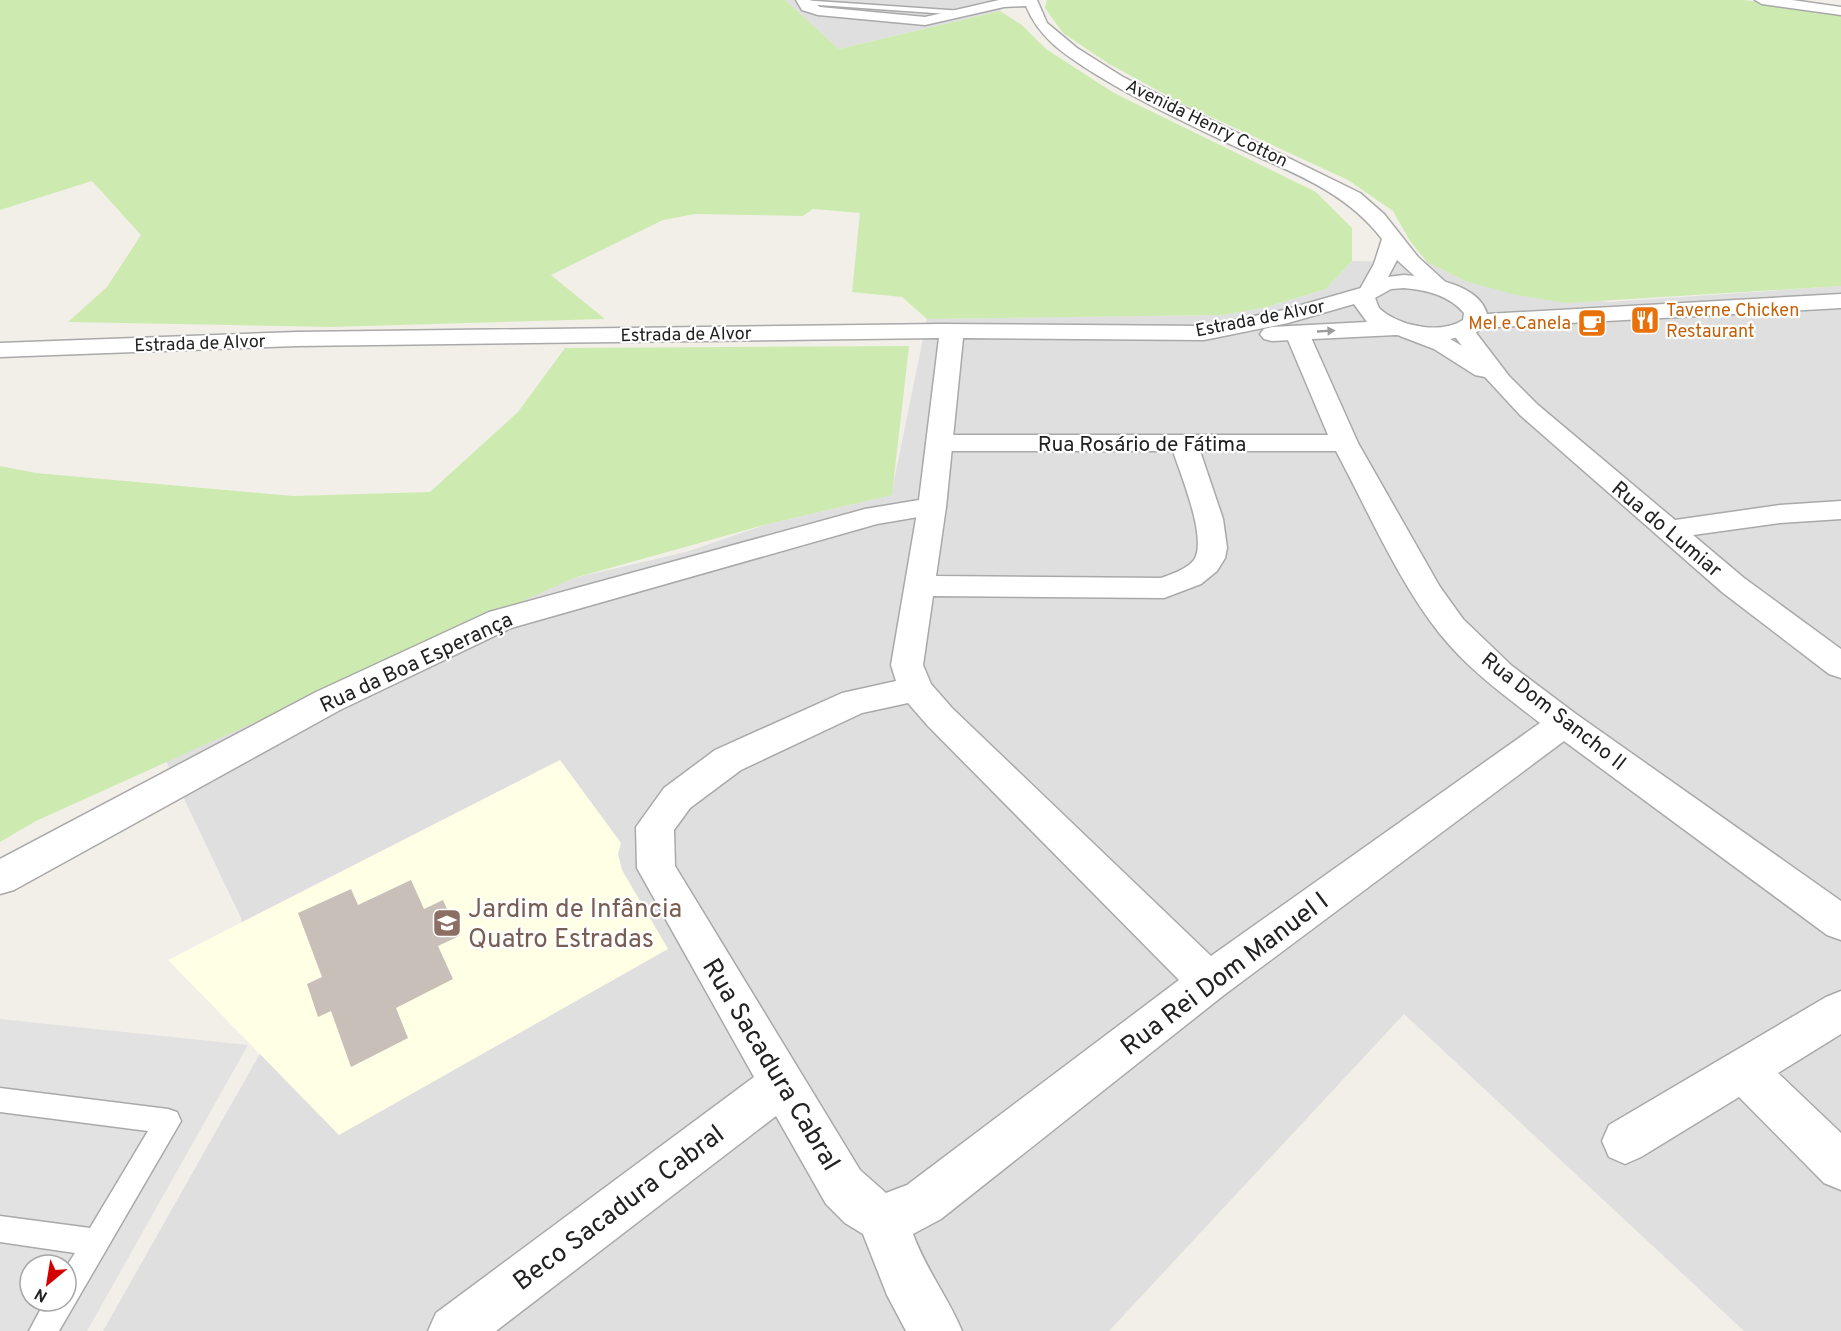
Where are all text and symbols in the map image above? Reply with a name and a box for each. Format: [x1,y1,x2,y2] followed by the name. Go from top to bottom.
[1122,75,1291,174] street label: Avenida Henry Cotton
[1194,296,1327,343] street label: Estrada de Alvor
[1666,300,1799,344] place label: Taverne Chicken Restaurant
[1629,304,1661,336] restaurant icon: Taverne Chicken Restaurant
[1576,307,1608,339] cafe icon: Mel e Canela
[1468,313,1571,336] place label: Mel e Canela
[620,323,752,348] street label: Estrada de Alvor
[1316,327,1335,336] one-way arrow
[134,331,266,358] street label: Estrada de Alvor
[1038,432,1246,459] street label: Rua Rosário de Fátima
[1605,476,1727,584] street label: Rua do Lumiar
[316,607,517,720] street label: Rua da Boa Esperança
[1475,647,1631,777] street label: Rua Dom Sancho II
[1115,886,1336,1064] street label: Rua Rei Dom Manuel I
[468,894,682,957] place label: Jardim de Infância Quatro Estradas
[431,907,463,939] school or university icon: Jardim de Infância Quatro Estradas
[693,953,846,1177] street label: Rua Sacadura Cabral
[507,1119,732,1299] street label: Beco Sacadura Cabral
[18,1253,78,1313] north arrow
[32,1283,51,1306] text: N

